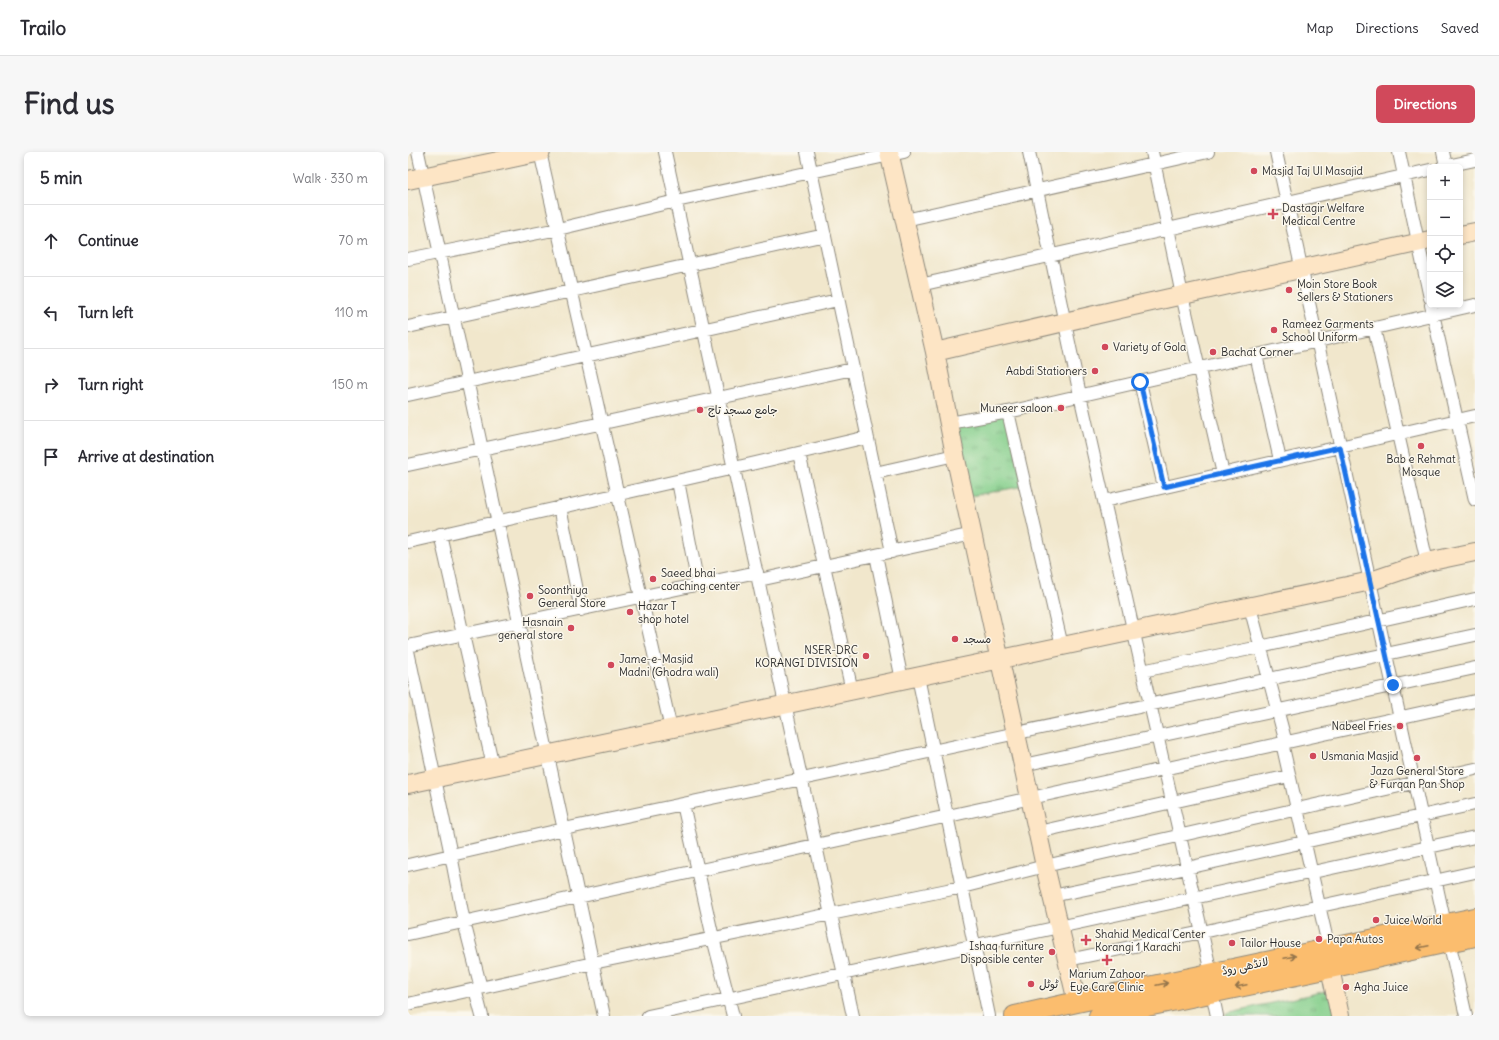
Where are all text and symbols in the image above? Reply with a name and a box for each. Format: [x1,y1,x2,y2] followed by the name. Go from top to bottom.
[20,16,66,40] text: Trailo
[1306,19,1333,37] text: Map
[1355,19,1419,37] text: Directions
[1441,19,1479,37] text: Saved
[1376,85,1475,123] button: Directions
[24,86,115,122] text: Find us
[1262,164,1363,178] place label: Masjid Taj Ul Masajid
[1427,164,1463,308] map controls
[1427,164,1463,200] button: +
[1249,166,1259,176] marker: Masjid Taj Ul Masajid
[40,167,82,189] text: 5 min
[293,170,368,187] text: Walk · 330 m
[1427,200,1463,236] button: −
[1282,201,1365,228] place label: Dastagir Welfare Medical Centre
[1267,208,1279,220] marker: Dastagir Welfare Medical Centre
[40,230,62,252] icon: ahead
[78,231,139,250] text: Continue
[339,232,368,249] text: 70 m
[1427,236,1463,272] button: locate
[1427,272,1463,308] button: layers
[1297,277,1393,304] place label: Moin Store Book Sellers & Stationers
[1284,285,1294,295] marker: Moin Store Book Sellers & Stationers
[40,302,62,324] icon: left
[78,303,133,322] text: Turn left
[335,304,368,321] text: 110 m
[1282,317,1374,344] place label: Rameez Garments School Uniform
[1269,325,1279,335] marker: Rameez Garments School Uniform
[1113,340,1186,354] place label: Variety of Gola
[1100,342,1110,352] marker: Variety of Gola
[1221,345,1294,359] place label: Bachat Corner
[1208,347,1218,357] marker: Bachat Corner
[1006,364,1087,378] place label: Aabdi Stationers
[1090,366,1100,376] marker: Aabdi Stationers
[1131,373,1149,391] route start
[40,374,62,396] icon: right
[78,375,143,394] text: Turn right
[332,376,368,393] text: 150 m
[980,401,1053,415] place label: Muneer saloon
[708,403,778,419] place label: جامع مسجد تاج
[1056,403,1066,413] marker: Muneer saloon
[695,405,705,415] marker: جامع مسجد تاج
[1416,441,1426,451] marker: Bab e Rehmat Mosque
[40,446,62,468] icon: arrive
[78,447,214,466] text: Arrive at destination
[1386,452,1456,479] place label: Bab e Rehmat Mosque
[661,566,741,593] place label: Saeed bhai coaching center
[648,574,658,584] marker: Saeed bhai coaching center
[538,583,606,610] place label: Soonthiya General Store
[525,591,535,601] marker: Soonthiya General Store
[638,599,689,626] place label: Hazar T shop hotel
[625,607,635,617] marker: Hazar T shop hotel
[498,615,563,642] place label: Hasnain general store
[566,623,576,633] marker: Hasnain general store
[963,632,991,646] place label: مسجد
[950,634,960,644] marker: مسجد
[755,643,858,670] place label: NSER-DRC KORANGI DIVISION
[861,651,871,661] marker: NSER-DRC KORANGI DIVISION
[619,652,719,679] place label: Jame-e-Masjid Madni (Ghodra wali)
[606,660,616,670] marker: Jame-e-Masjid Madni (Ghodra wali)
[1384,676,1402,694] route end
[1332,719,1392,733] place label: Nabeel Fries
[1395,721,1405,731] marker: Nabeel Fries
[1321,749,1399,763] place label: Usmania Masjid
[1308,751,1318,761] marker: Usmania Masjid
[1412,753,1422,763] marker: Jaza General Store & Furqan Pan Shop
[1369,764,1465,791] place label: Jaza General Store & Furqan Pan Shop
[1384,913,1442,927] place label: Juice World
[1371,915,1381,925] marker: Juice World
[1095,927,1206,954] place label: Shahid Medical Center Korangi 1 Karachi
[1327,932,1383,946] place label: Papa Autos
[1080,934,1092,946] marker: Shahid Medical Center Korangi 1 Karachi
[1314,934,1324,944] marker: Papa Autos
[1240,936,1301,950] place label: Tailor House
[1227,938,1237,948] marker: Tailor House
[960,939,1045,966] place label: Ishaq furniture Disposible center
[1417,944,1430,952] one-way arrow
[1047,947,1057,957] marker: Ishaq furniture Disposible center
[1283,953,1296,961] one-way arrow
[1101,954,1113,966] marker: Marium Zahoor Eye Care Clinic
[1220,954,1270,979] street label: لانڈھی روڈ
[1069,967,1146,994] place label: Marium Zahoor Eye Care Clinic
[1039,977,1059,992] place label: ٹوٹل
[1026,979,1036,989] marker: ٹوٹل
[1156,979,1169,987] one-way arrow
[1354,980,1408,994] place label: Agha Juice
[1235,982,1248,990] one-way arrow
[1341,982,1351,992] marker: Agha Juice

